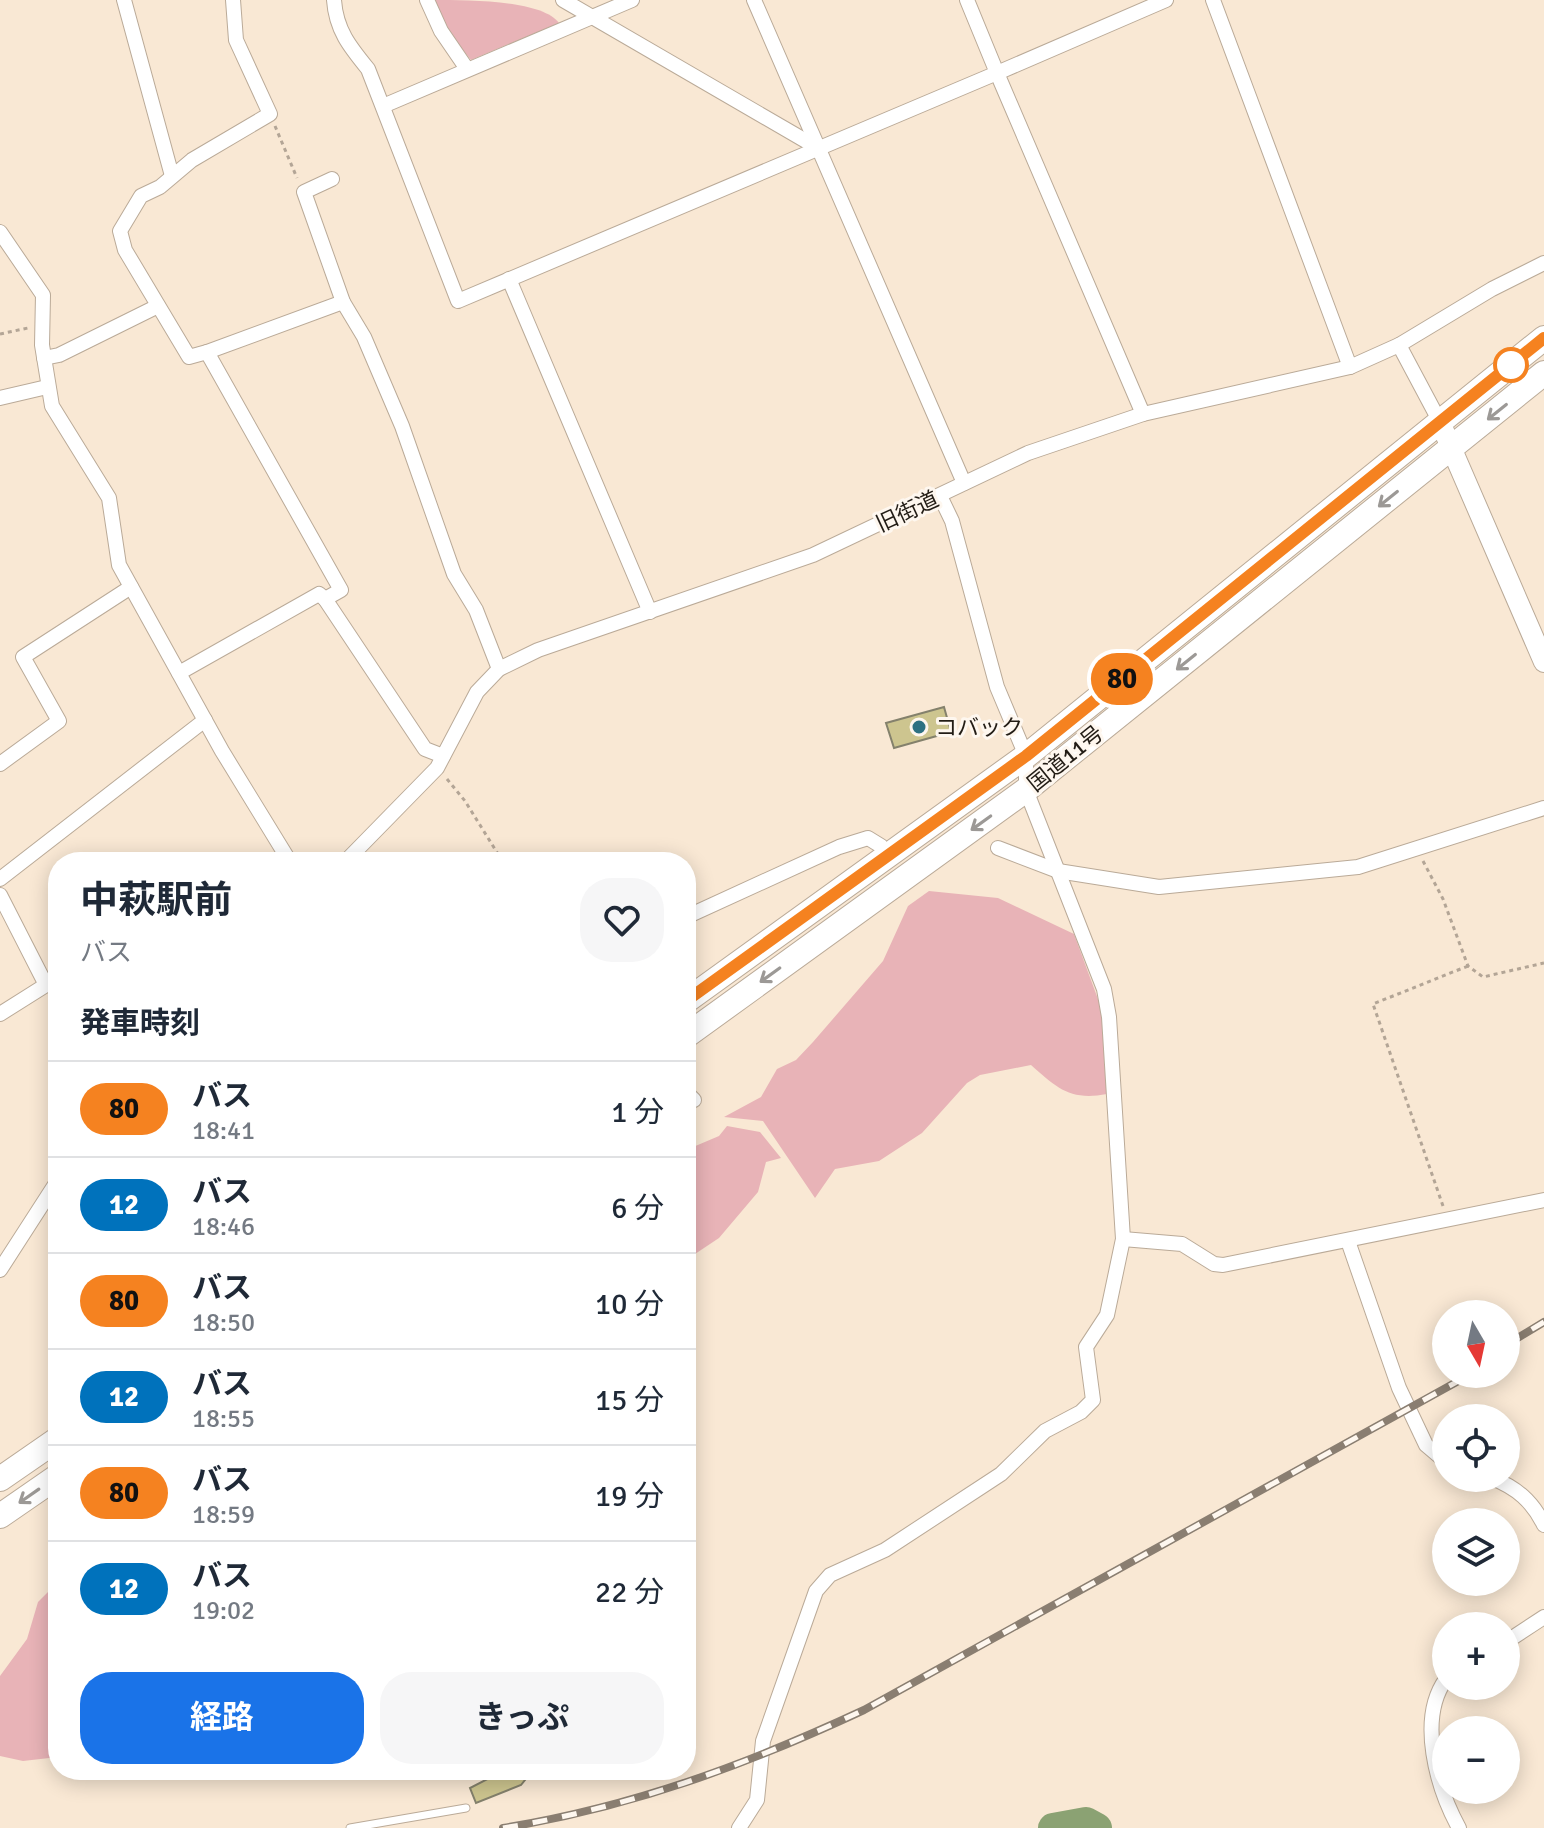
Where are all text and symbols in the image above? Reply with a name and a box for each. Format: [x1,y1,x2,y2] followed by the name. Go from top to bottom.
[1494,348,1528,382] unlabelled marker
[1487,403,1507,421] one-way arrow
[872,485,943,538] street label: 旧街道
[1378,491,1399,508] one-way arrow
[1086,653,1158,705] line badge: 80
[1176,653,1196,671] one-way arrow
[1107,662,1137,696] text: 80
[935,714,1023,741] place label: コバック
[910,718,928,736] marker: コバック
[1022,720,1109,797] street label: 国道11号
[971,814,992,831] one-way arrow
[80,877,232,924] text: 中萩駅前
[580,878,664,962] button: heart
[80,937,132,969] text: バス
[760,967,782,983] one-way arrow
[80,1005,200,1042] text: 発車時刻
[192,1078,252,1115] text: バス
[109,1092,139,1126] text: 80
[611,1094,664,1131] text: 1 分
[192,1115,255,1147] text: 18:41
[192,1174,252,1211] text: バス
[109,1188,139,1222] text: 12
[611,1190,664,1227] text: 6 分
[192,1211,255,1243] text: 18:46
[192,1270,252,1307] text: バス
[109,1284,139,1318] text: 80
[595,1286,664,1323] text: 10 分
[1432,1300,1520,1388] north arrow
[1432,1300,1520,1804] map controls
[192,1307,255,1339] text: 18:50
[192,1366,252,1403] text: バス
[109,1380,139,1414] text: 12
[595,1382,664,1419] text: 15 分
[192,1403,255,1435] text: 18:55
[1432,1404,1520,1492] button: locate
[192,1462,252,1499] text: バス
[109,1476,139,1510] text: 80
[595,1478,664,1515] text: 19 分
[19,1487,40,1504] one-way arrow
[192,1499,255,1531] text: 18:59
[1432,1508,1520,1596] button: layers
[192,1558,252,1595] text: バス
[109,1572,139,1606] text: 12
[595,1574,664,1611] text: 22 分
[192,1595,255,1627] text: 19:02
[1432,1612,1520,1700] button: +
[80,1672,364,1764] button: 経路
[380,1672,664,1764] button: きっぷ
[1432,1716,1520,1804] button: −

